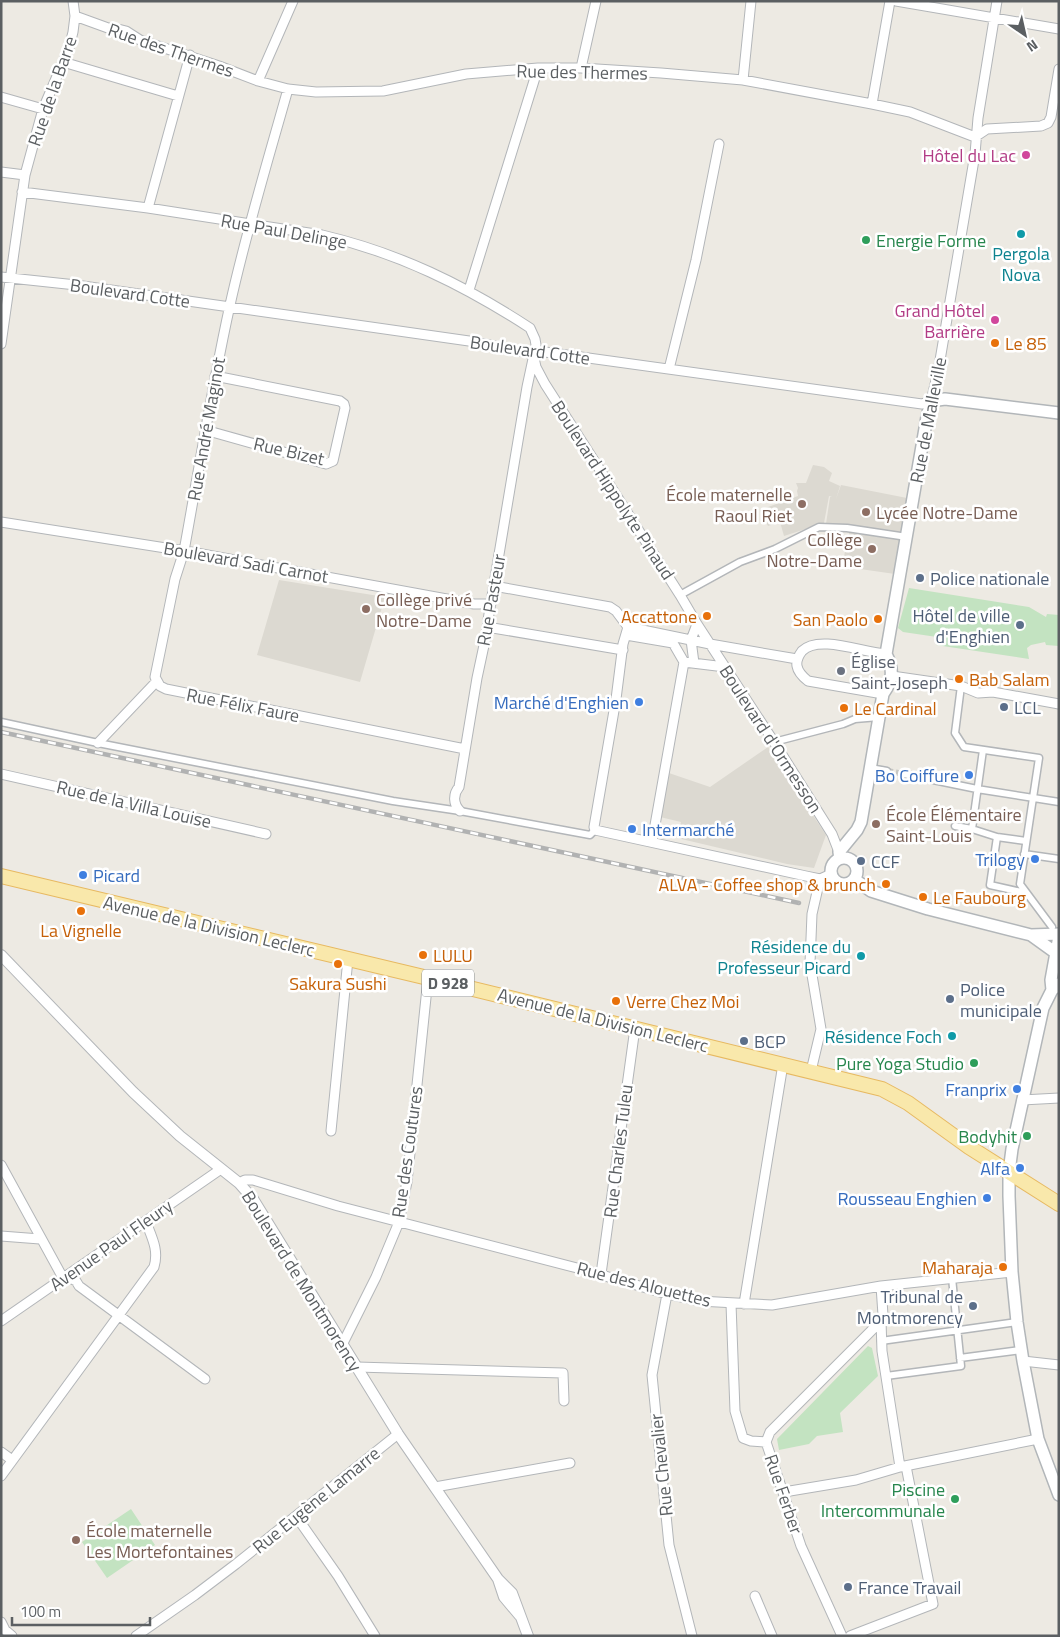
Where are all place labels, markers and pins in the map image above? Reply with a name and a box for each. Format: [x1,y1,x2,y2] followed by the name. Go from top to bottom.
[922,142,1016,169] place label: Hôtel du Lac
[1020,149,1032,161] marker: Hôtel du Lac
[876,227,986,254] place label: Energie Forme
[1015,228,1027,240] marker: Pergola Nova
[860,234,872,246] marker: Energie Forme
[992,240,1050,288] place label: Pergola Nova
[894,297,985,345] place label: Grand Hôtel Barrière
[989,314,1001,326] marker: Grand Hôtel Barrière
[1005,330,1047,357] place label: Le 85
[989,337,1001,349] marker: Le 85
[666,481,793,529] place label: École maternelle Raoul Riet
[796,498,808,510] marker: École maternelle Raoul Riet
[876,499,1018,526] place label: Lycée Notre-Dame
[860,506,872,518] marker: Lycée Notre-Dame
[766,526,862,574] place label: Collège Notre-Dame
[866,543,878,555] marker: Collège Notre-Dame
[930,565,1049,592] place label: Police nationale
[914,572,926,584] marker: Police nationale
[376,586,472,634] place label: Collège privé Notre-Dame
[912,602,1010,650] place label: Hôtel de ville d'Enghien
[360,603,372,615] marker: Collège privé Notre-Dame
[621,603,697,630] place label: Accattone
[793,606,868,633] place label: San Paolo
[701,610,713,622] marker: Accattone
[872,613,884,625] marker: San Paolo
[1014,619,1026,631] marker: Hôtel de ville d'Enghien
[851,648,948,696] place label: Église Saint-Joseph
[835,665,847,677] marker: Église Saint-Joseph
[969,666,1050,693] place label: Bab Salam
[953,673,965,685] marker: Bab Salam
[494,689,629,716] place label: Marché d'Enghien
[1014,694,1041,721] place label: LCL
[854,695,937,722] place label: Le Cardinal
[633,696,645,708] marker: Marché d'Enghien
[998,701,1010,713] marker: LCL
[838,702,850,714] marker: Le Cardinal
[875,762,959,789] place label: Bo Coiffure
[963,769,975,781] marker: Bo Coiffure
[886,801,1022,849] place label: École Élémentaire Saint-Louis
[642,816,734,843] place label: Intermarché
[870,818,882,830] marker: École Élémentaire Saint-Louis
[626,823,638,835] marker: Intermarché
[975,846,1025,873] place label: Trilogy
[871,848,900,875] place label: CCF
[1029,853,1041,865] marker: Trilogy
[855,855,867,867] marker: CCF
[93,862,140,889] place label: Picard
[77,869,89,881] marker: Picard
[658,871,876,898] place label: ALVA - Coffee shop & brunch
[880,878,892,890] marker: ALVA - Coffee shop & brunch
[933,884,1026,911] place label: Le Faubourg
[917,891,929,903] marker: Le Faubourg
[75,905,87,917] marker: La Vignelle
[40,917,122,944] place label: La Vignelle
[717,933,851,981] place label: Résidence du Professeur Picard
[433,942,473,969] place label: LULU
[417,949,429,961] marker: LULU
[855,950,867,962] marker: Résidence du Professeur Picard
[332,958,344,970] marker: Sakura Sushi
[289,970,387,997] place label: Sakura Sushi
[960,976,1042,1024] place label: Police municipale
[626,988,740,1015] place label: Verre Chez Moi
[944,993,956,1005] marker: Police municipale
[610,995,622,1007] marker: Verre Chez Moi
[824,1023,942,1050] place label: Résidence Foch
[754,1028,786,1055] place label: BCP
[946,1030,958,1042] marker: Résidence Foch
[738,1035,750,1047] marker: BCP
[836,1050,964,1077] place label: Pure Yoga Studio
[968,1057,980,1069] marker: Pure Yoga Studio
[945,1076,1007,1103] place label: Franprix
[1011,1083,1023,1095] marker: Franprix
[958,1123,1018,1150] place label: Bodyhit
[1021,1130,1033,1142] marker: Bodyhit
[980,1155,1010,1182] place label: Alfa
[1014,1162,1026,1174] marker: Alfa
[837,1185,977,1212] place label: Rousseau Enghien
[981,1192,993,1204] marker: Rousseau Enghien
[922,1254,993,1281] place label: Maharaja
[997,1261,1009,1273] marker: Maharaja
[857,1283,963,1331] place label: Tribunal de Montmorency
[967,1300,979,1312] marker: Tribunal de Montmorency
[821,1476,945,1524] place label: Piscine Intercommunale
[949,1493,961,1505] marker: Piscine Intercommunale
[86,1517,233,1565] place label: École maternelle Les Mortefontaines
[70,1534,82,1546] marker: École maternelle Les Mortefontaines
[858,1574,962,1601] place label: France Travail
[842,1581,854,1593] marker: France Travail

